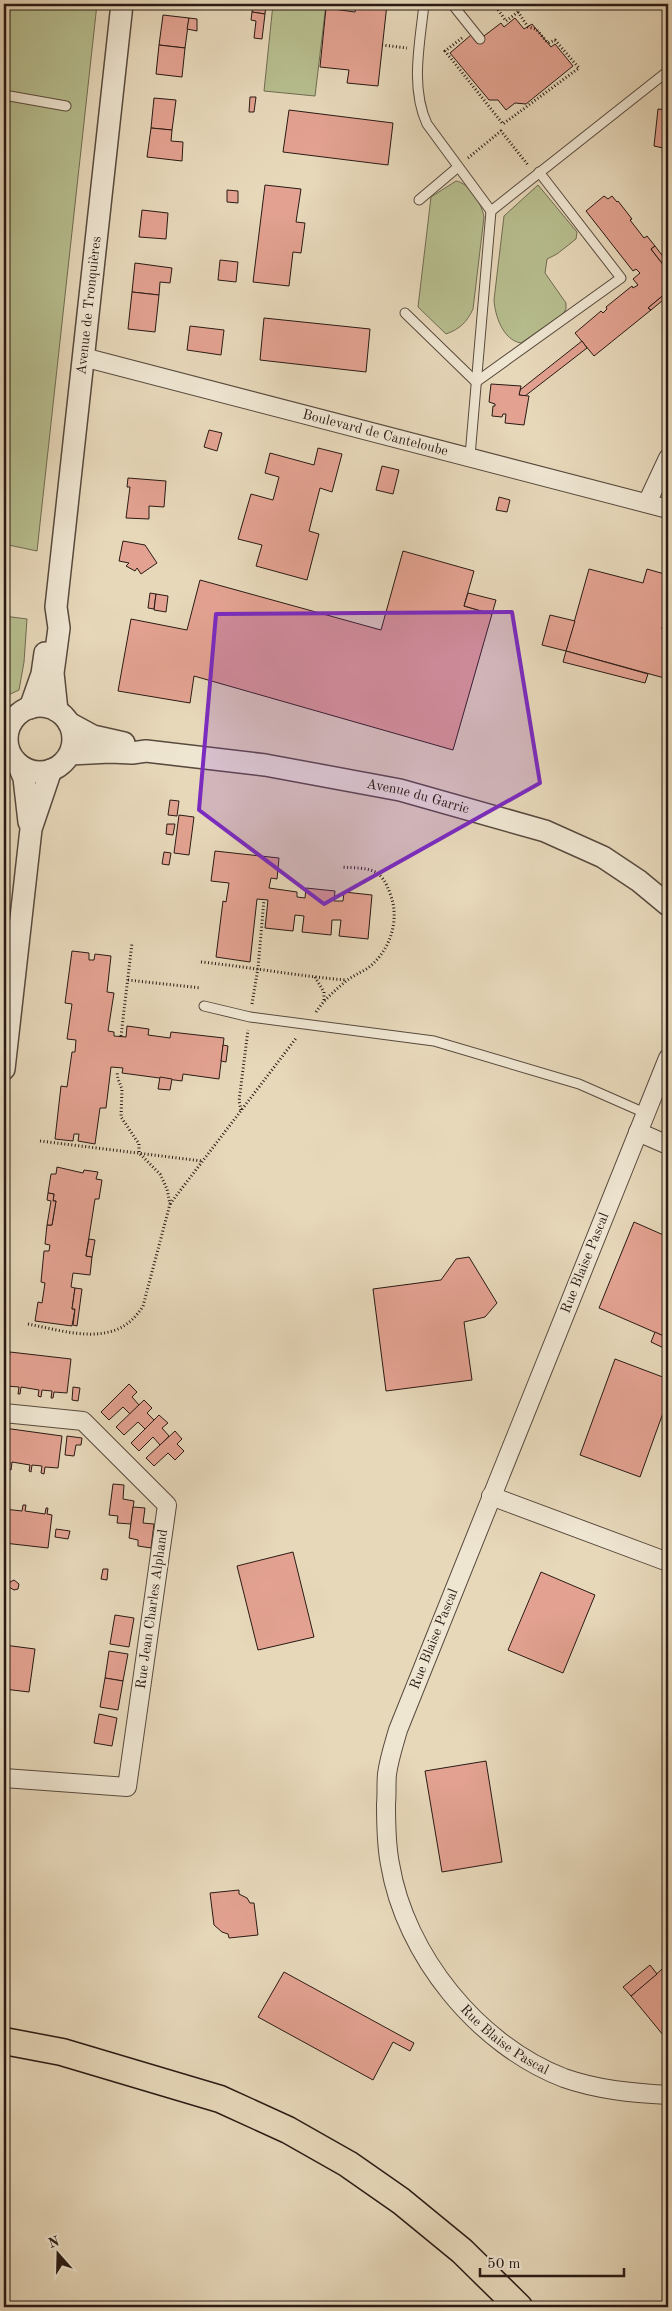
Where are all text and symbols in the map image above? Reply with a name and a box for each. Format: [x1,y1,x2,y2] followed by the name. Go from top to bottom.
[74,236,104,376] street label: Avenue de Tronquières
[301,407,450,459] street label: Boulevard de Canteloube
[365,777,471,816] street label: Avenue du Garric
[558,1211,612,1315] street label: Rue Blaise Pascal
[134,1528,170,1690] street label: Rue Jean Charles Alphand
[407,1587,461,1691] street label: Rue Blaise Pascal
[458,2002,551,2077] street label: Rue Blaise Pascal
[32,2228,82,2278] north arrow
[46,2234,62,2251] text: N
[480,2246,623,2278] scale bar
[487,2257,521,2272] text: 50 m

